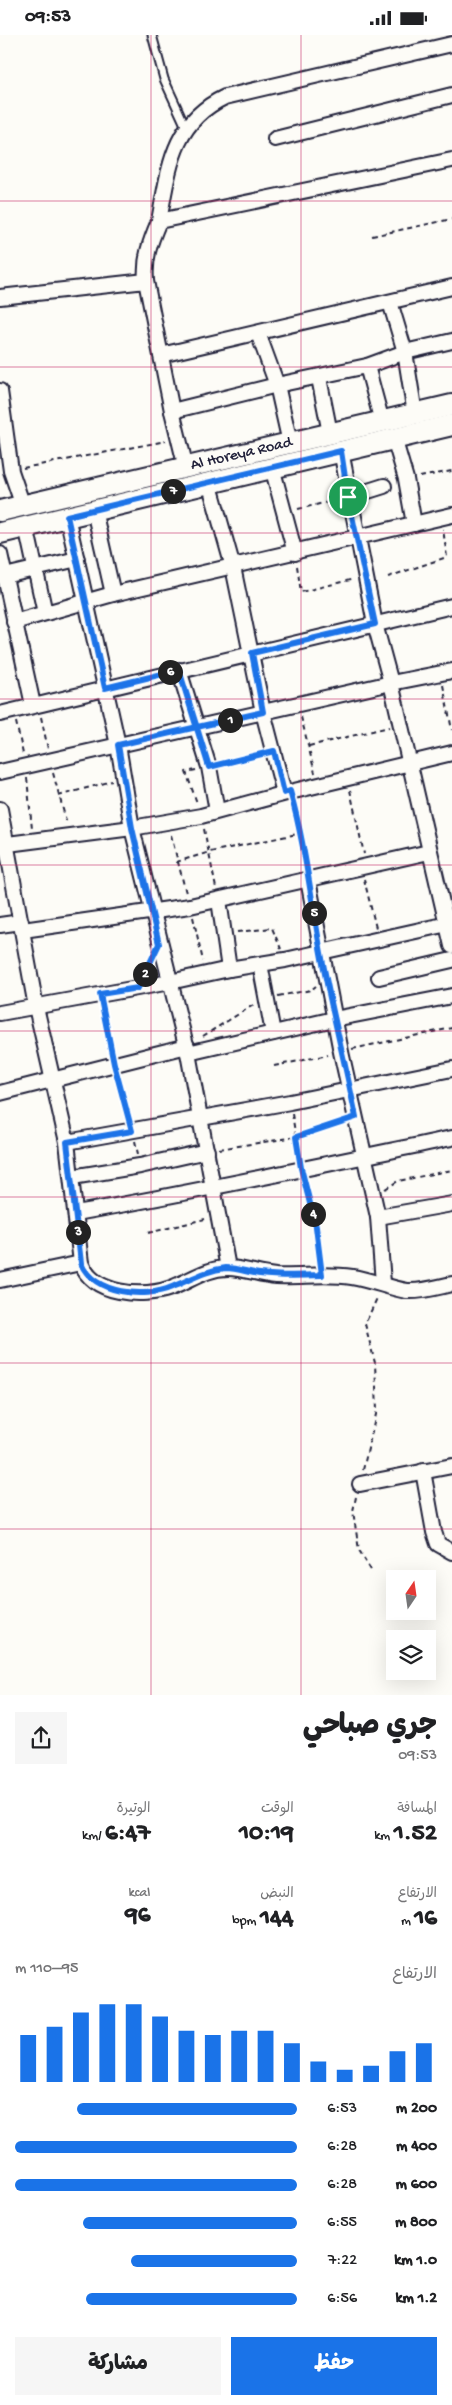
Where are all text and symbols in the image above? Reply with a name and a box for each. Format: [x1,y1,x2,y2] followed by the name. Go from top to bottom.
[25,6,71,29] text: 09:53
[189,433,296,475] street label: Al Horeya Road
[327,476,369,518] pin
[160,479,186,503] pin: 7
[170,483,177,500] text: 7
[334,483,362,511] icon: arrive
[158,659,182,685] pin: 6
[167,664,174,681] text: 6
[218,707,242,733] pin: 1
[228,712,233,729] text: 1
[302,901,326,925] pin: 5
[311,905,318,922] text: 5
[132,961,158,987] pin: 2
[142,966,149,983] text: 2
[300,1201,326,1227] pin: 4
[310,1206,317,1223] text: 4
[66,1219,90,1245] pin: 3
[75,1224,82,1241] text: 3
[386,1570,436,1620] north arrow
[386,1570,436,1680] map controls
[386,1630,436,1680] button: layers
[303,1711,437,1744] text: جري صباحي
[15,1712,67,1764] button: share
[398,1747,437,1766] text: 09:53
[117,1801,150,1818] text: الوتيرة
[261,1801,294,1818] text: الوقت
[397,1801,437,1818] text: المسافة
[105,1820,150,1849] text: 6:47
[239,1820,294,1849] text: 10:19
[394,1820,437,1849] text: 1.52
[82,1828,105,1845] text: /km
[374,1828,394,1845] text: km
[128,1885,150,1902] text: kcal
[260,1886,294,1903] text: النبض
[398,1886,437,1903] text: الارتفاع
[125,1902,150,1931] text: 96
[260,1905,294,1934] text: 144
[414,1905,437,1934] text: 16
[232,1913,260,1930] text: bpm
[401,1913,414,1930] text: m
[15,1960,78,1979] text: 95–110 m
[392,1966,437,1985] text: الارتفاع
[327,2100,357,2119] text: 6:53
[396,2100,437,2119] text: 200 m
[327,2138,357,2157] text: 6:28
[396,2138,437,2157] text: 400 m
[327,2176,357,2195] text: 6:28
[396,2176,437,2195] text: 600 m
[327,2214,357,2233] text: 6:55
[395,2214,437,2233] text: 800 m
[328,2252,357,2271] text: 7:22
[394,2252,437,2271] text: 1.0 km
[327,2290,357,2309] text: 6:56
[395,2290,437,2309] text: 1.2 km
[15,2337,221,2395] button: مشاركة
[231,2337,437,2395] button: حفظ

